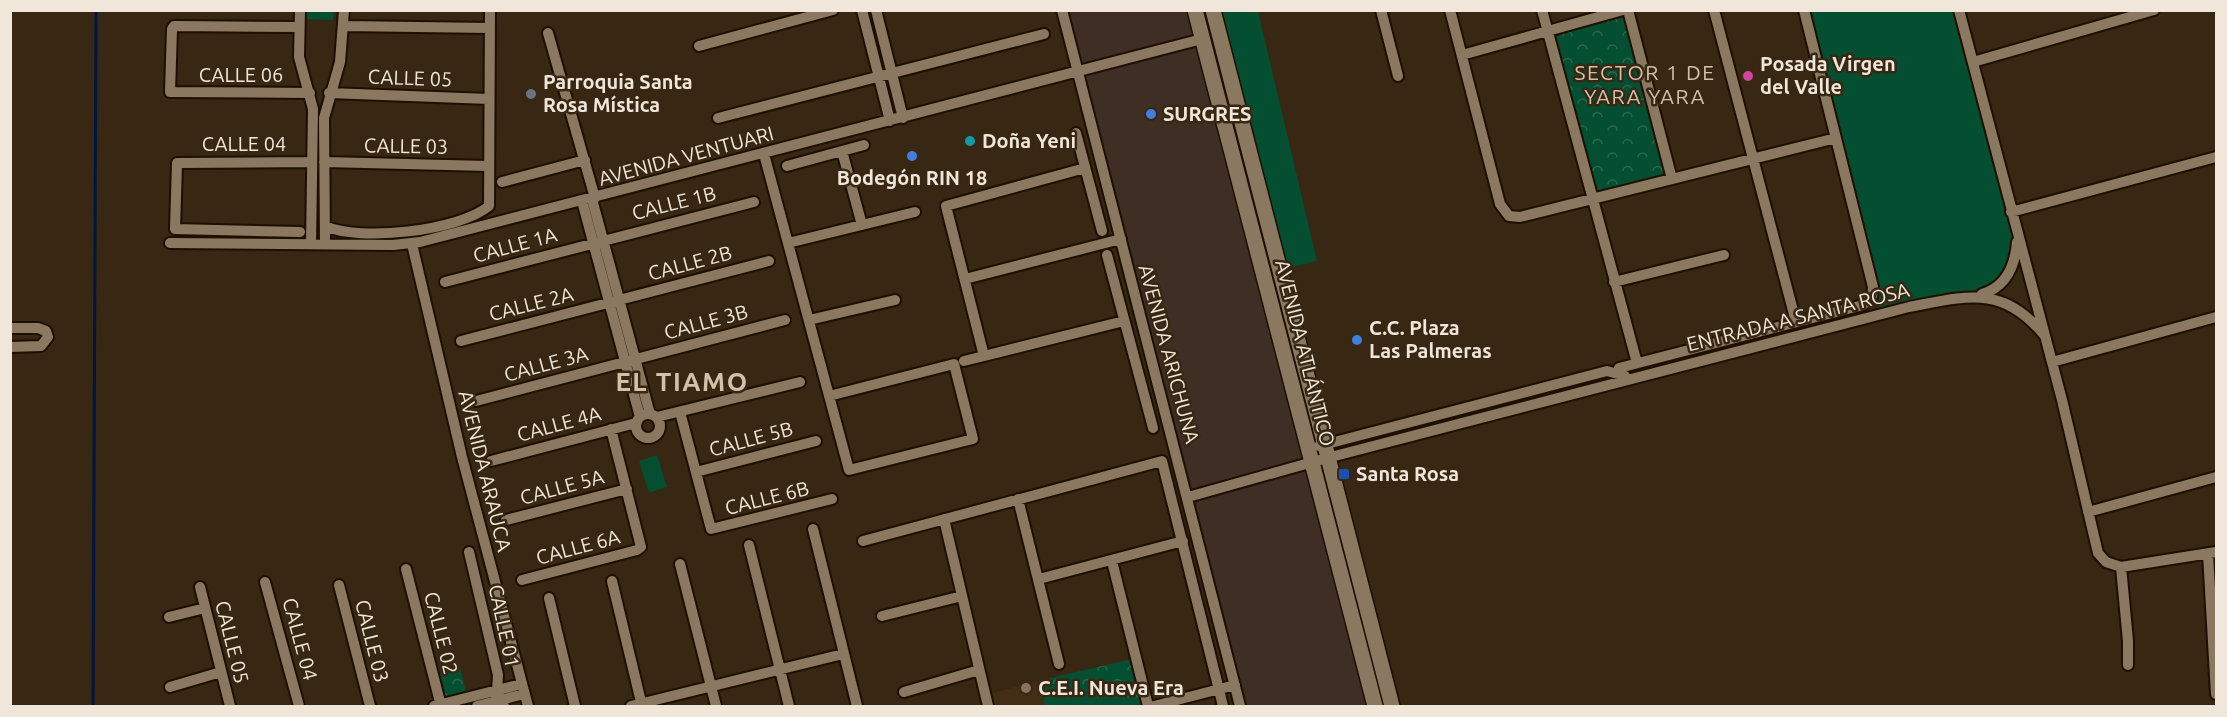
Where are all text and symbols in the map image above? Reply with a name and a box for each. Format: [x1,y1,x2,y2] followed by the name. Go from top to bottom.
[1760,52,1896,98] place label: Posada Virgen del Valle
[1575,60,1716,108] district label: SECTOR 1 DE YARA YARA
[199,63,283,86] street label: CALLE 06
[367,65,453,90] street label: CALLE 05
[1741,69,1755,83] marker: Posada Virgen del Valle
[543,70,693,116] place label: Parroquia Santa Rosa Mística
[524,87,538,101] marker: Parroquia Santa Rosa Mística
[1163,102,1251,125] place label: SURGRES
[1144,107,1158,121] marker: SURGRES
[596,121,776,190] street label: AVENIDA VENTUARI
[982,129,1076,152] place label: Doña Yeni
[202,132,286,155] street label: CALLE 04
[364,133,448,158] street label: CALLE 03
[963,134,977,148] marker: Doña Yeni
[905,149,919,163] marker: Bodegón RIN 18
[837,166,987,189] place label: Bodegón RIN 18
[629,181,718,224] street label: CALLE 1B
[470,222,559,267] street label: CALLE 1A
[645,240,734,285] street label: CALLE 2B
[1271,257,1340,449] street label: AVENIDA ATLÁNTICO
[1134,262,1204,446] street label: AVENIDA ARICHUNA
[1684,278,1912,355] street label: ENTRADA A SANTA ROSA
[486,282,575,325] street label: CALLE 2A
[661,299,750,344] street label: CALLE 3B
[1369,316,1492,362] place label: C.C. Plaza Las Palmeras
[1350,333,1364,347] marker: C.C. Plaza Las Palmeras
[501,341,590,386] street label: CALLE 3A
[615,367,749,396] district label: EL TIAMO
[454,388,517,554] street label: AVENIDA ARAUCA
[514,401,603,446] street label: CALLE 4A
[706,416,795,461] street label: CALLE 5B
[1356,462,1459,485] place label: Santa Rosa
[517,464,606,509] street label: CALLE 5A
[1337,467,1351,481] marker: Santa Rosa
[722,476,811,519] street label: CALLE 6B
[533,524,622,569] street label: CALLE 6A
[484,582,525,670] street label: CALLE 01
[420,589,463,677] street label: CALLE 02
[278,595,323,683] street label: CALLE 04
[351,597,394,685] street label: CALLE 03
[211,598,254,686] street label: CALLE 05
[1038,676,1184,699] place label: C.E.I. Nueva Era
[1019,681,1033,695] marker: C.E.I. Nueva Era

